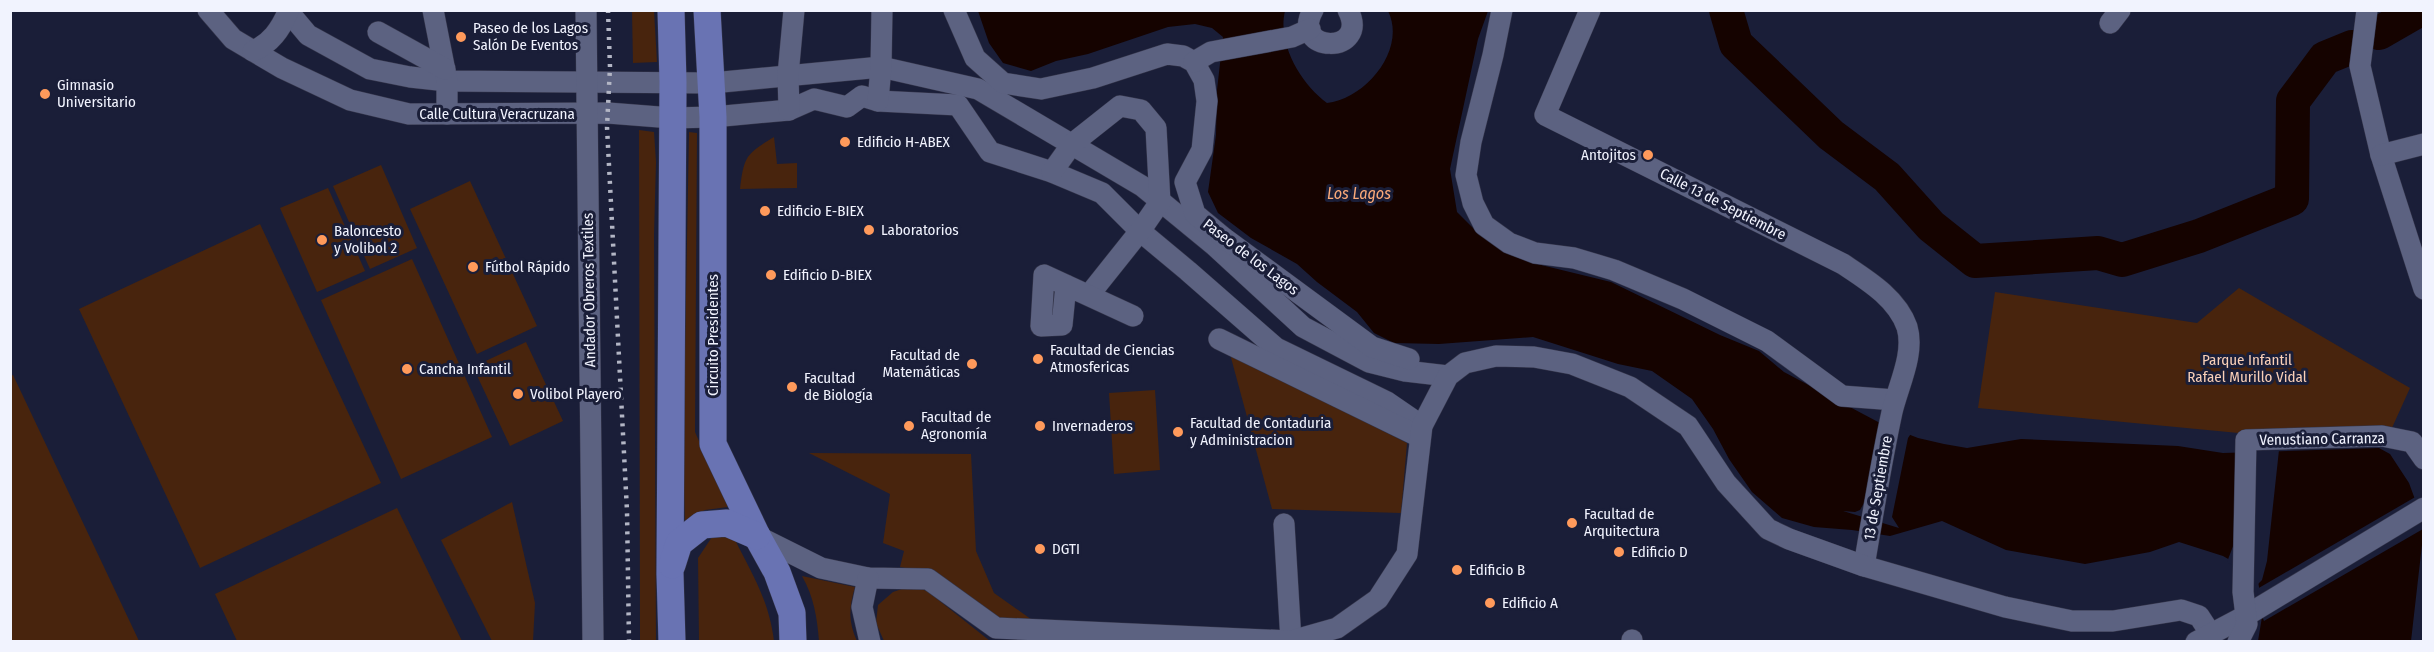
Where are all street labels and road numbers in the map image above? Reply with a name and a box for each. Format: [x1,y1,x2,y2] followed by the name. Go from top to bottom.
[419,105,575,123] street label: Calle Cultura Veracruzana
[1657,164,1789,244] street label: Calle 13 de Septiembre
[579,213,599,367] street label: Andador Obreros Textiles
[1200,215,1302,299] street label: Paseo de los Lagos
[704,274,722,396] street label: Circuito Presidentes
[2259,429,2385,449] street label: Venustiano Carranza
[1860,434,1896,542] street label: 13 de Septiembre

